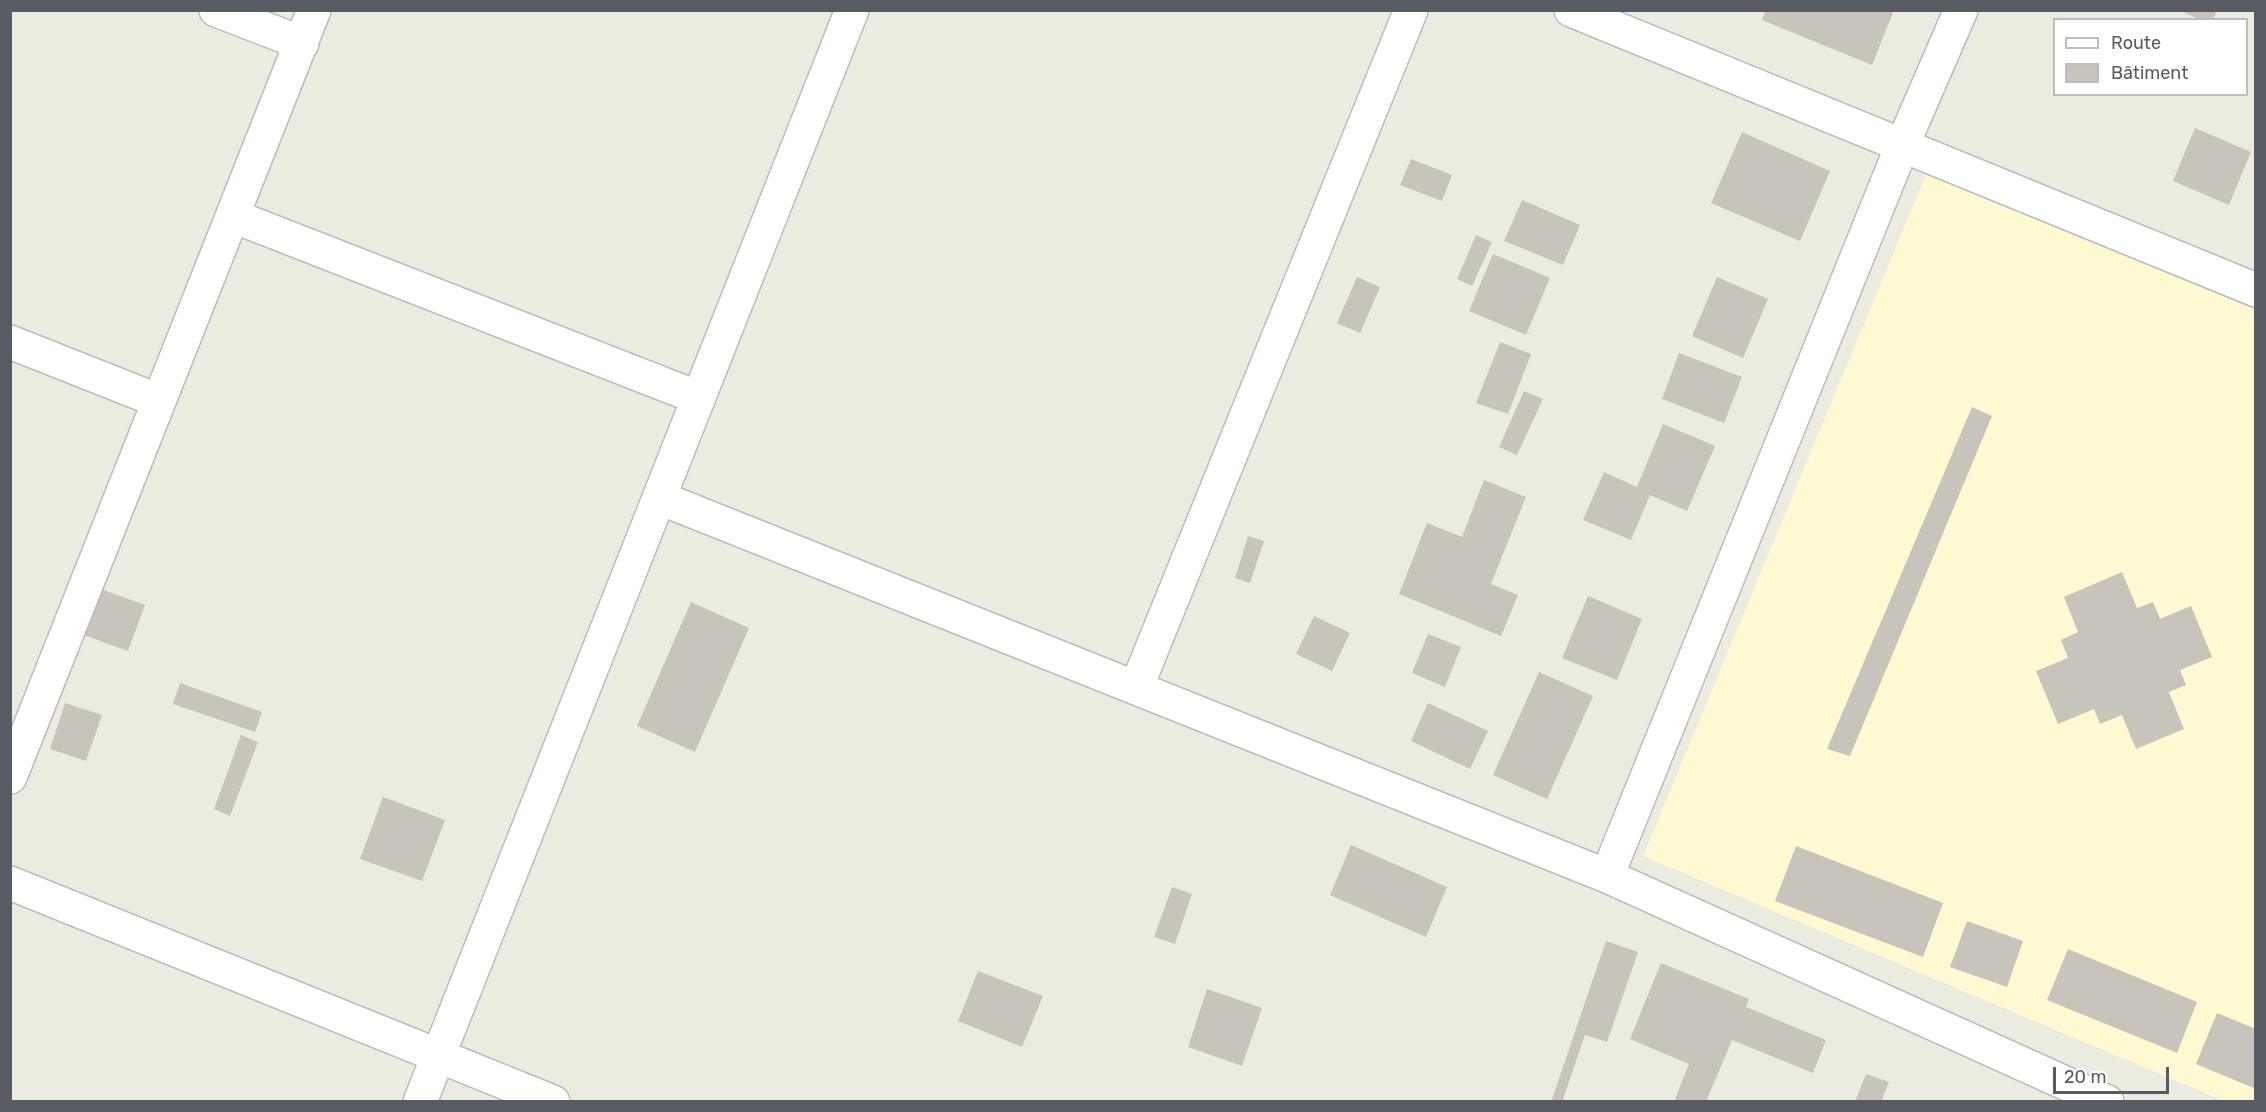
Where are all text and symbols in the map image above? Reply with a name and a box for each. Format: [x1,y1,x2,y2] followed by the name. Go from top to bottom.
[2053,18,2248,96] legend
[2111,32,2161,54] text: Route
[2111,62,2188,84] text: Bâtiment
[2056,1055,2172,1093] scale bar
[2064,1066,2106,1088] text: 20 m

